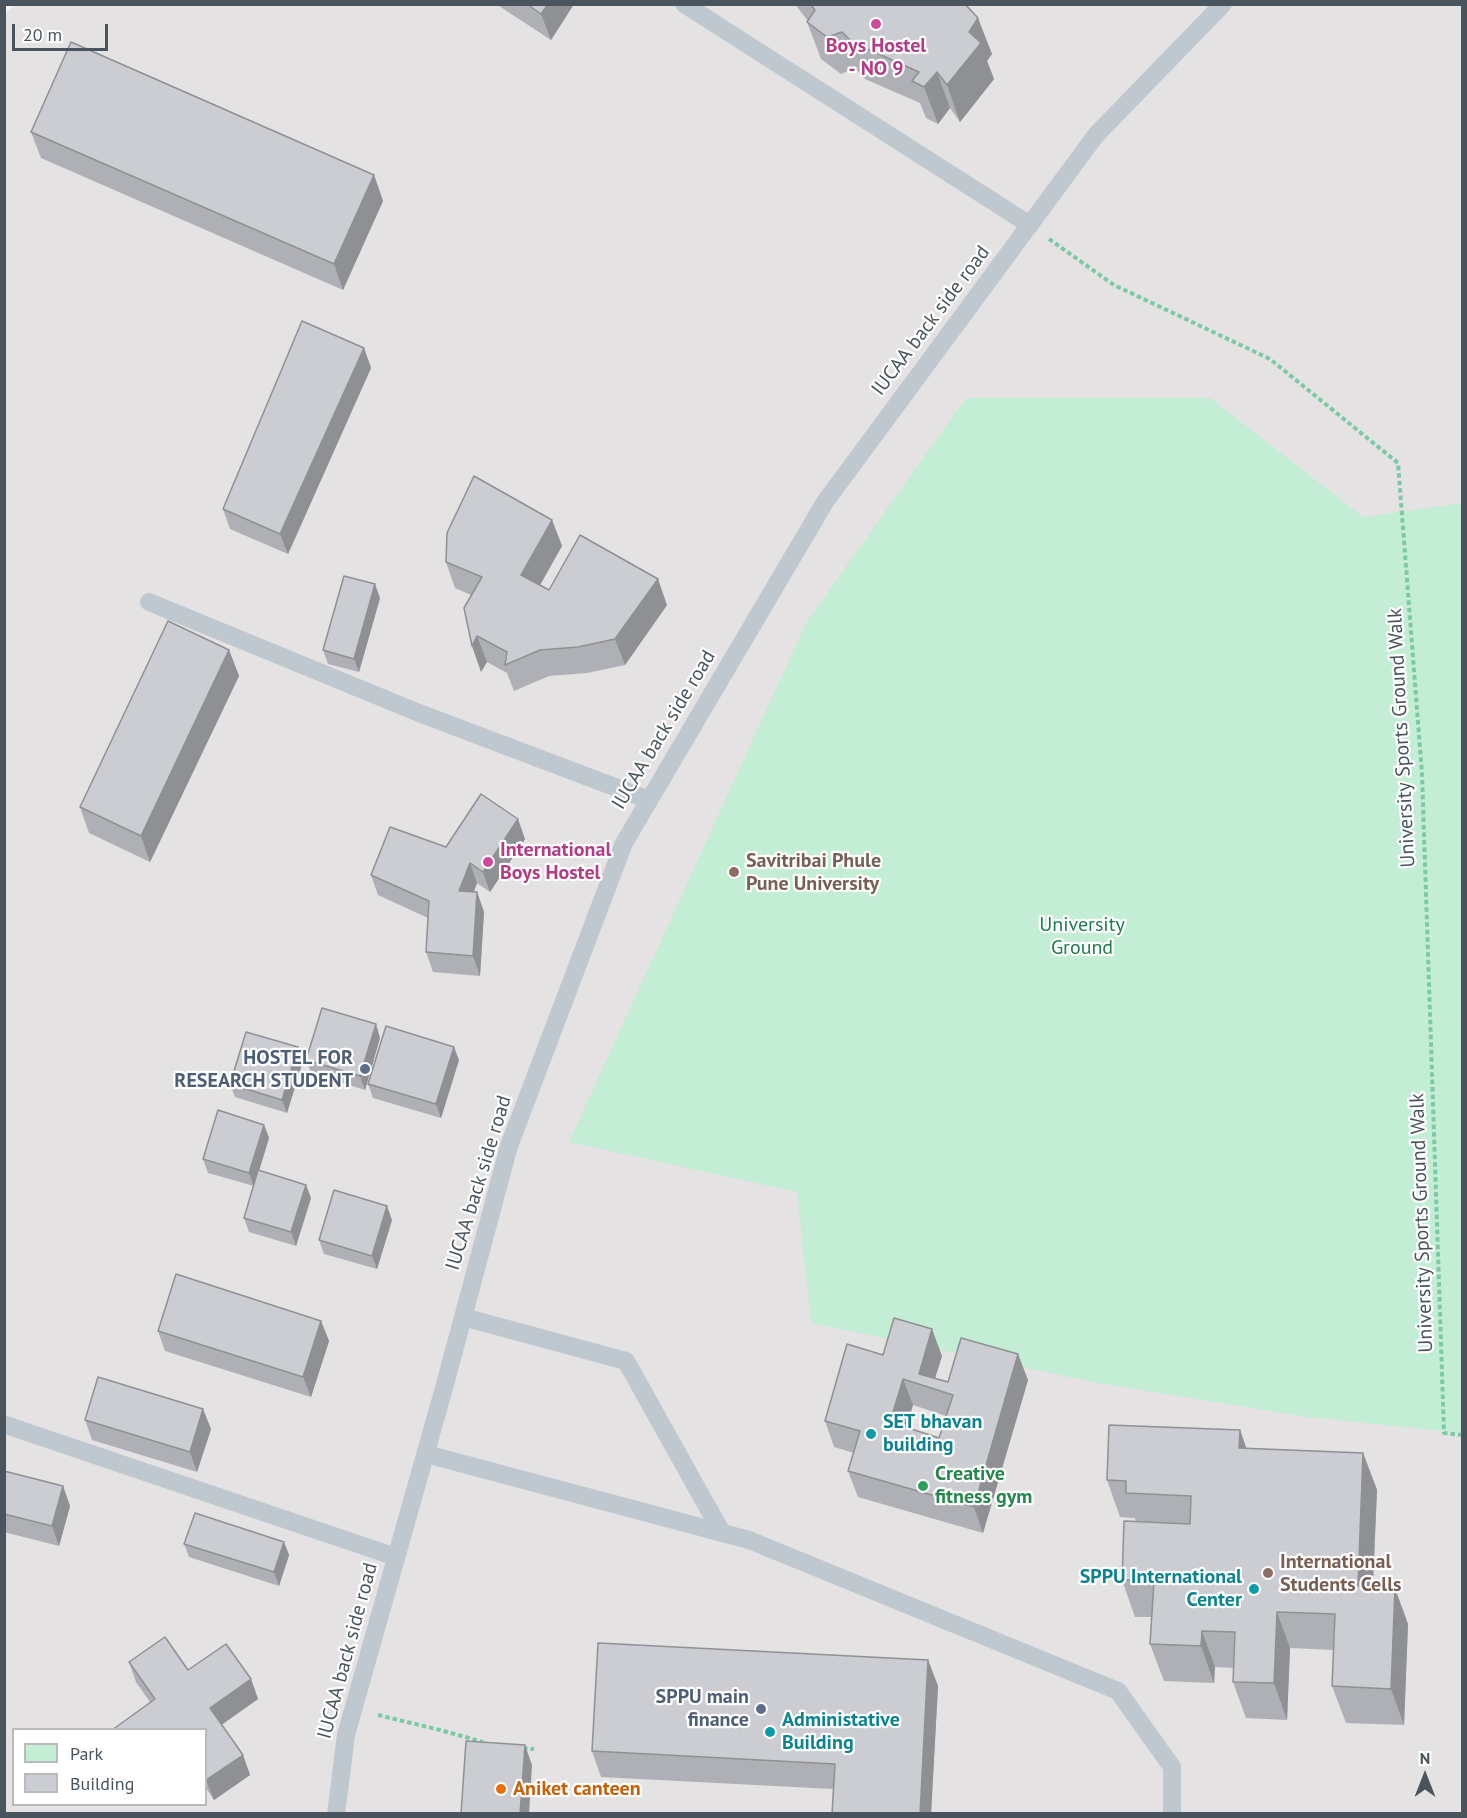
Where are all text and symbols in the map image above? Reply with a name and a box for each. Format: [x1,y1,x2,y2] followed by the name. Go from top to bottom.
[15,12,111,50] scale bar
[869,17,883,31] marker: Boys Hostel - NO 9
[23,23,62,46] text: 20 m
[826,34,926,81] place label: Boys Hostel - NO 9
[867,241,995,401] street label: IUCAA back side road
[1383,608,1421,868] street label: University Sports Ground Walk
[607,646,721,814] street label: IUCAA back side road
[500,838,611,885] place label: International Boys Hostel
[746,849,881,896] place label: Savitribai Phule Pune University
[481,855,495,869] marker: International Boys Hostel
[727,865,741,879] marker: Savitribai Phule Pune University
[1039,913,1125,960] park label: University Ground
[174,1046,353,1093] place label: HOSTEL FOR RESEARCH STUDENT
[358,1062,372,1076] marker: HOSTEL FOR RESEARCH STUDENT
[441,1093,517,1273] street label: IUCAA back side road
[1405,1093,1439,1353] street label: University Sports Ground Walk
[883,1410,982,1457] place label: SET bhavan building
[864,1427,878,1441] marker: SET bhavan building
[935,1462,1032,1509] place label: Creative fitness gym
[916,1479,930,1493] marker: Creative fitness gym
[1280,1550,1401,1597] place label: International Students Cells
[313,1560,383,1742] street label: IUCAA back side road
[1080,1565,1242,1612] place label: SPPU International Center
[1261,1566,1275,1580] marker: International Students Cells
[1247,1582,1261,1596] marker: SPPU International Center
[656,1685,749,1732] place label: SPPU main finance
[754,1702,768,1716] marker: SPPU main finance
[782,1708,900,1755] place label: Administative Building
[763,1725,777,1739] marker: Administative Building
[12,1728,207,1806] legend
[70,1742,103,1765] text: Park
[1395,1746,1455,1806] north arrow
[1420,1748,1430,1768] text: N
[70,1772,134,1795] text: Building
[513,1777,641,1801] place label: Aniket canteen
[494,1782,508,1796] marker: Aniket canteen

